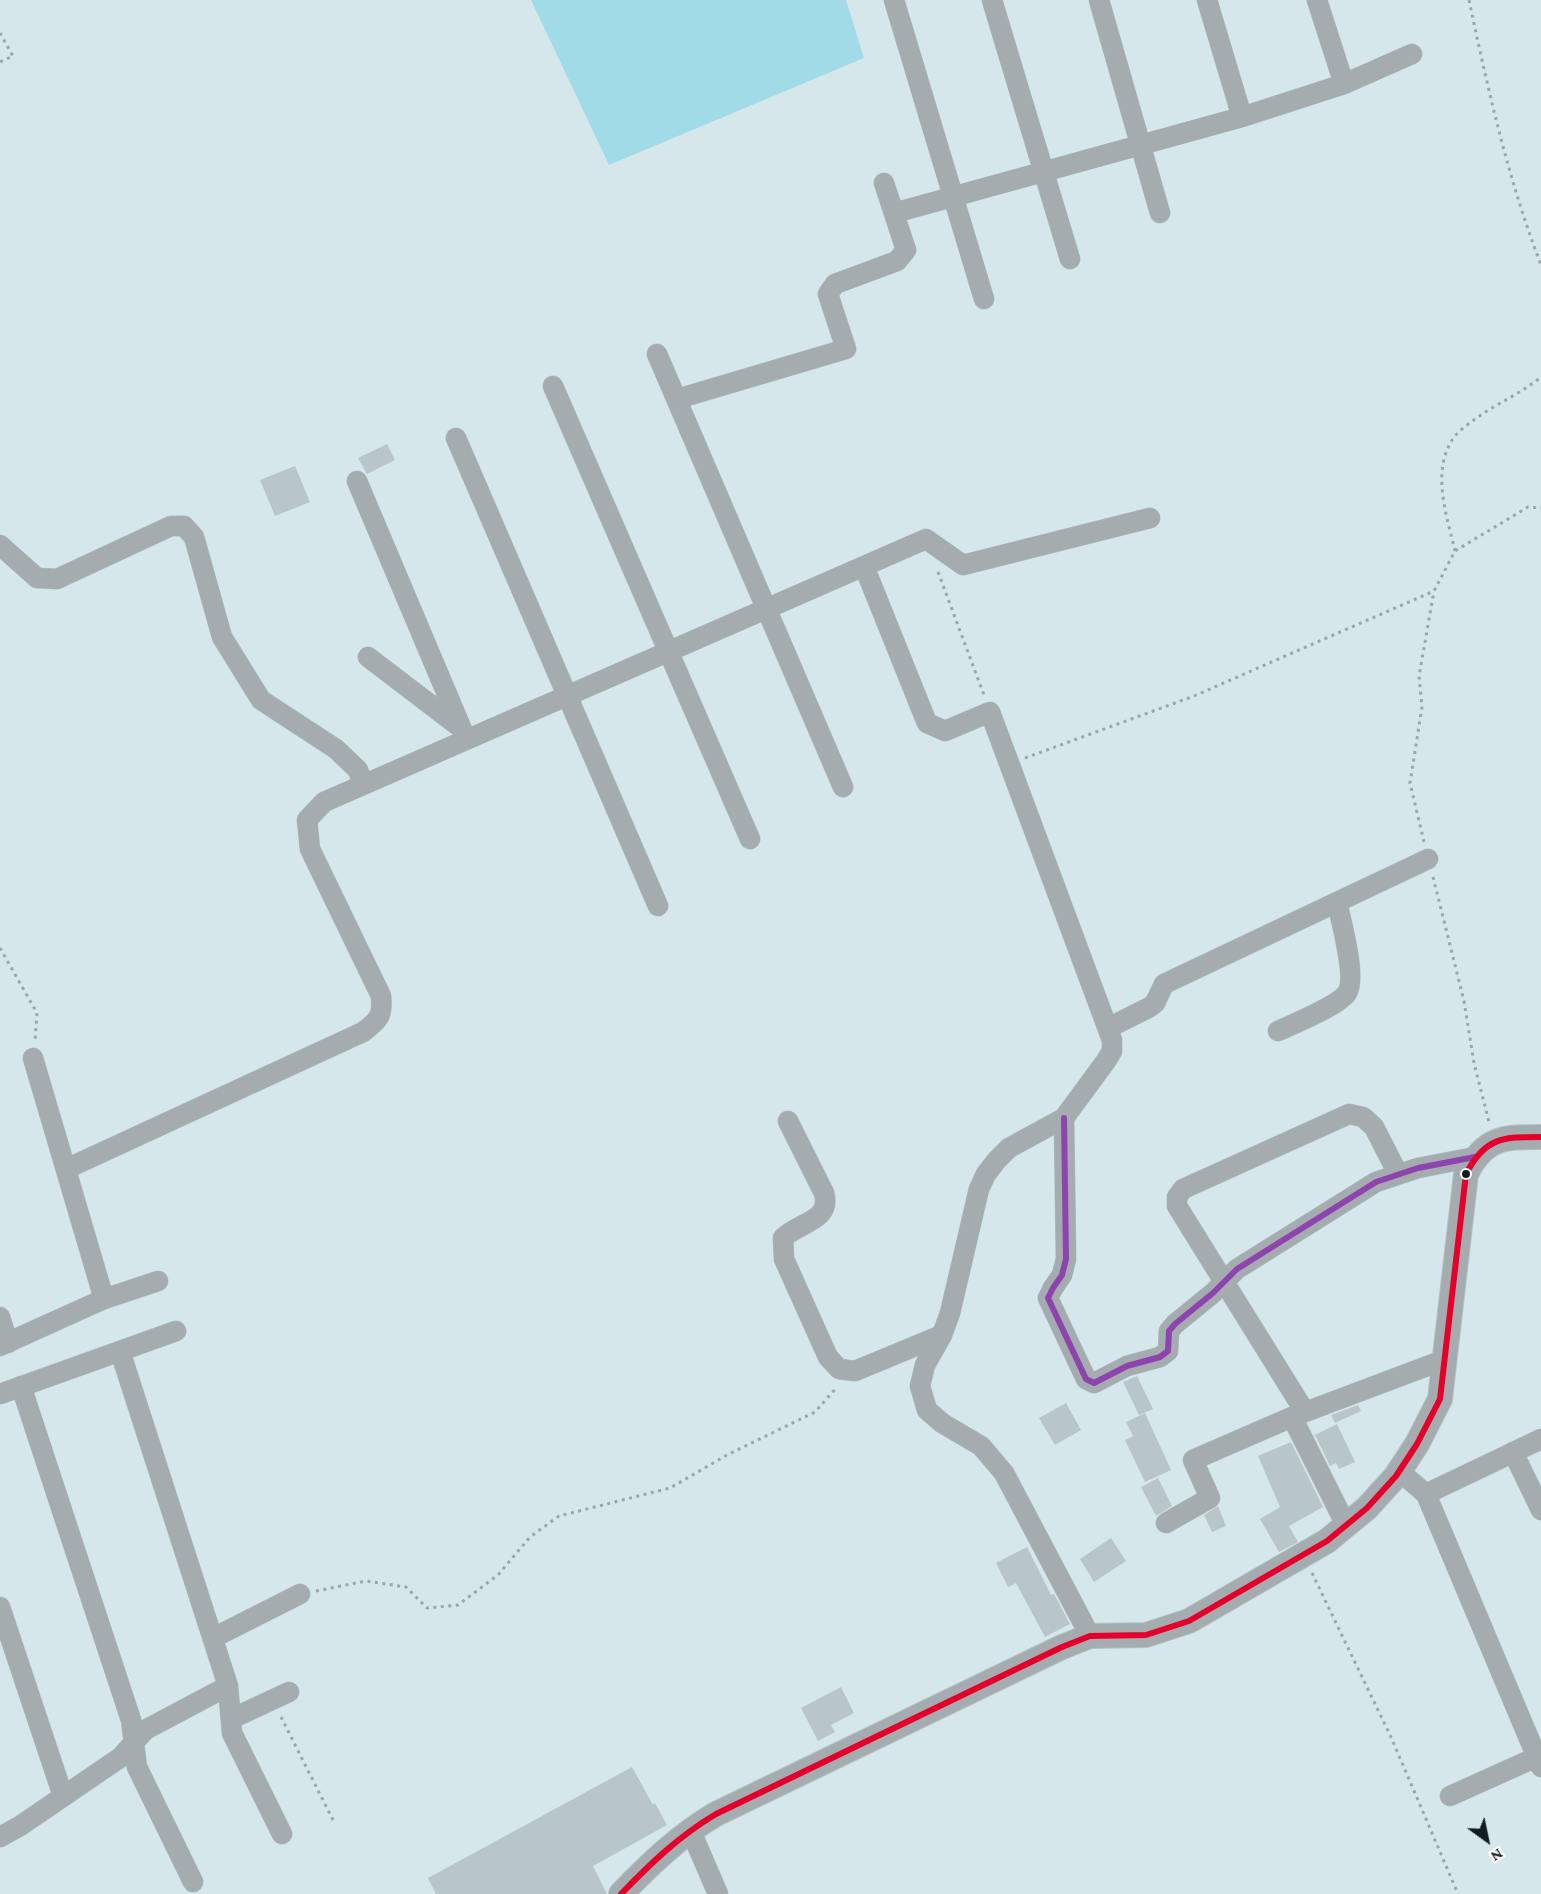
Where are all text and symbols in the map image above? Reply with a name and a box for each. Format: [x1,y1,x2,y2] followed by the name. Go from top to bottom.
[1460,1168,1472,1180] unlabelled marker
[1457,1810,1517,1870] north arrow
[1488,1845,1506,1866] text: N

